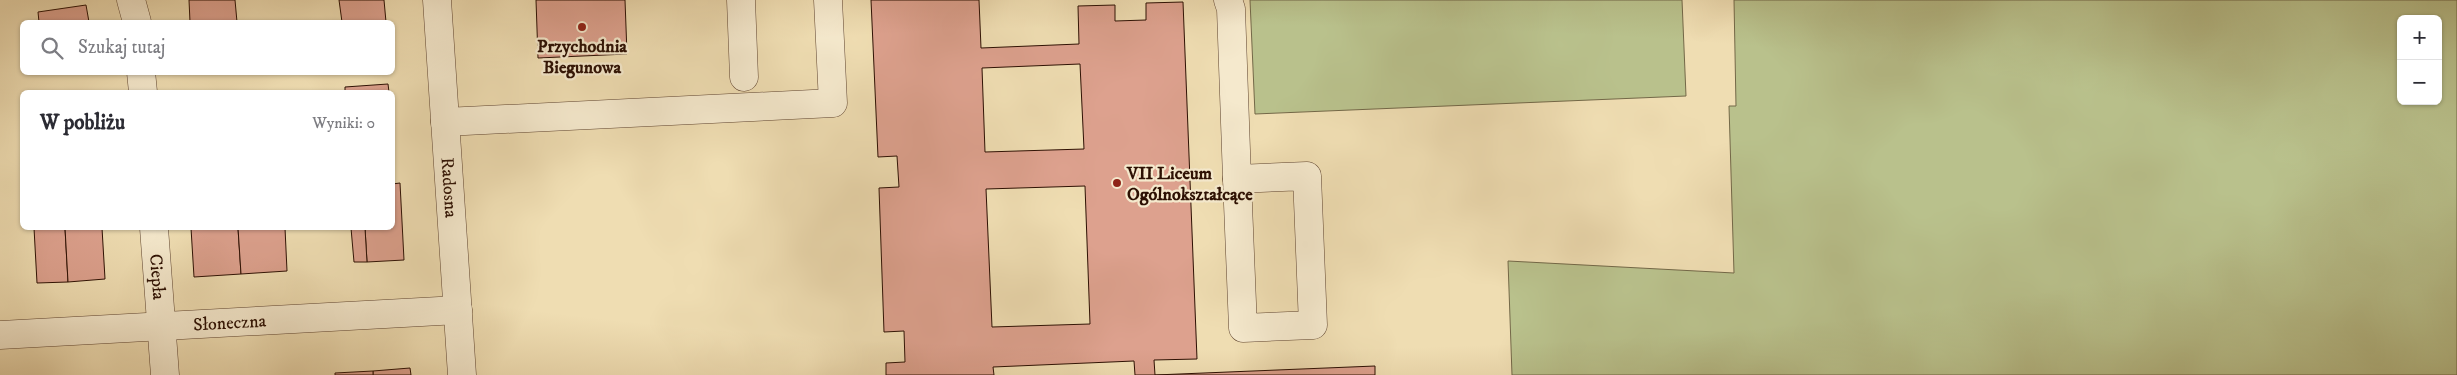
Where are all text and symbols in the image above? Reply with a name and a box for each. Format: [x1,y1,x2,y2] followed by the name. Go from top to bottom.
[2397,15,2442,105] map controls
[2397,15,2442,60] button: +
[20,20,395,75] search box
[576,21,588,33] marker: Przychodnia Biegunowa
[38,34,66,62] icon: search
[78,36,165,59] text: Szukaj tutaj
[537,36,627,79] place label: Przychodnia Biegunowa
[2397,60,2442,105] button: −
[40,110,125,136] text: W pobliżu
[312,113,375,133] text: Wyniki: 0
[436,157,462,219] street label: Radosna
[1126,163,1253,206] place label: VII Liceum Ogólnokształcące
[1111,177,1123,189] marker: VII Liceum Ogólnokształcące
[144,253,169,301] street label: Ciepła
[193,310,267,336] street label: Słoneczna

